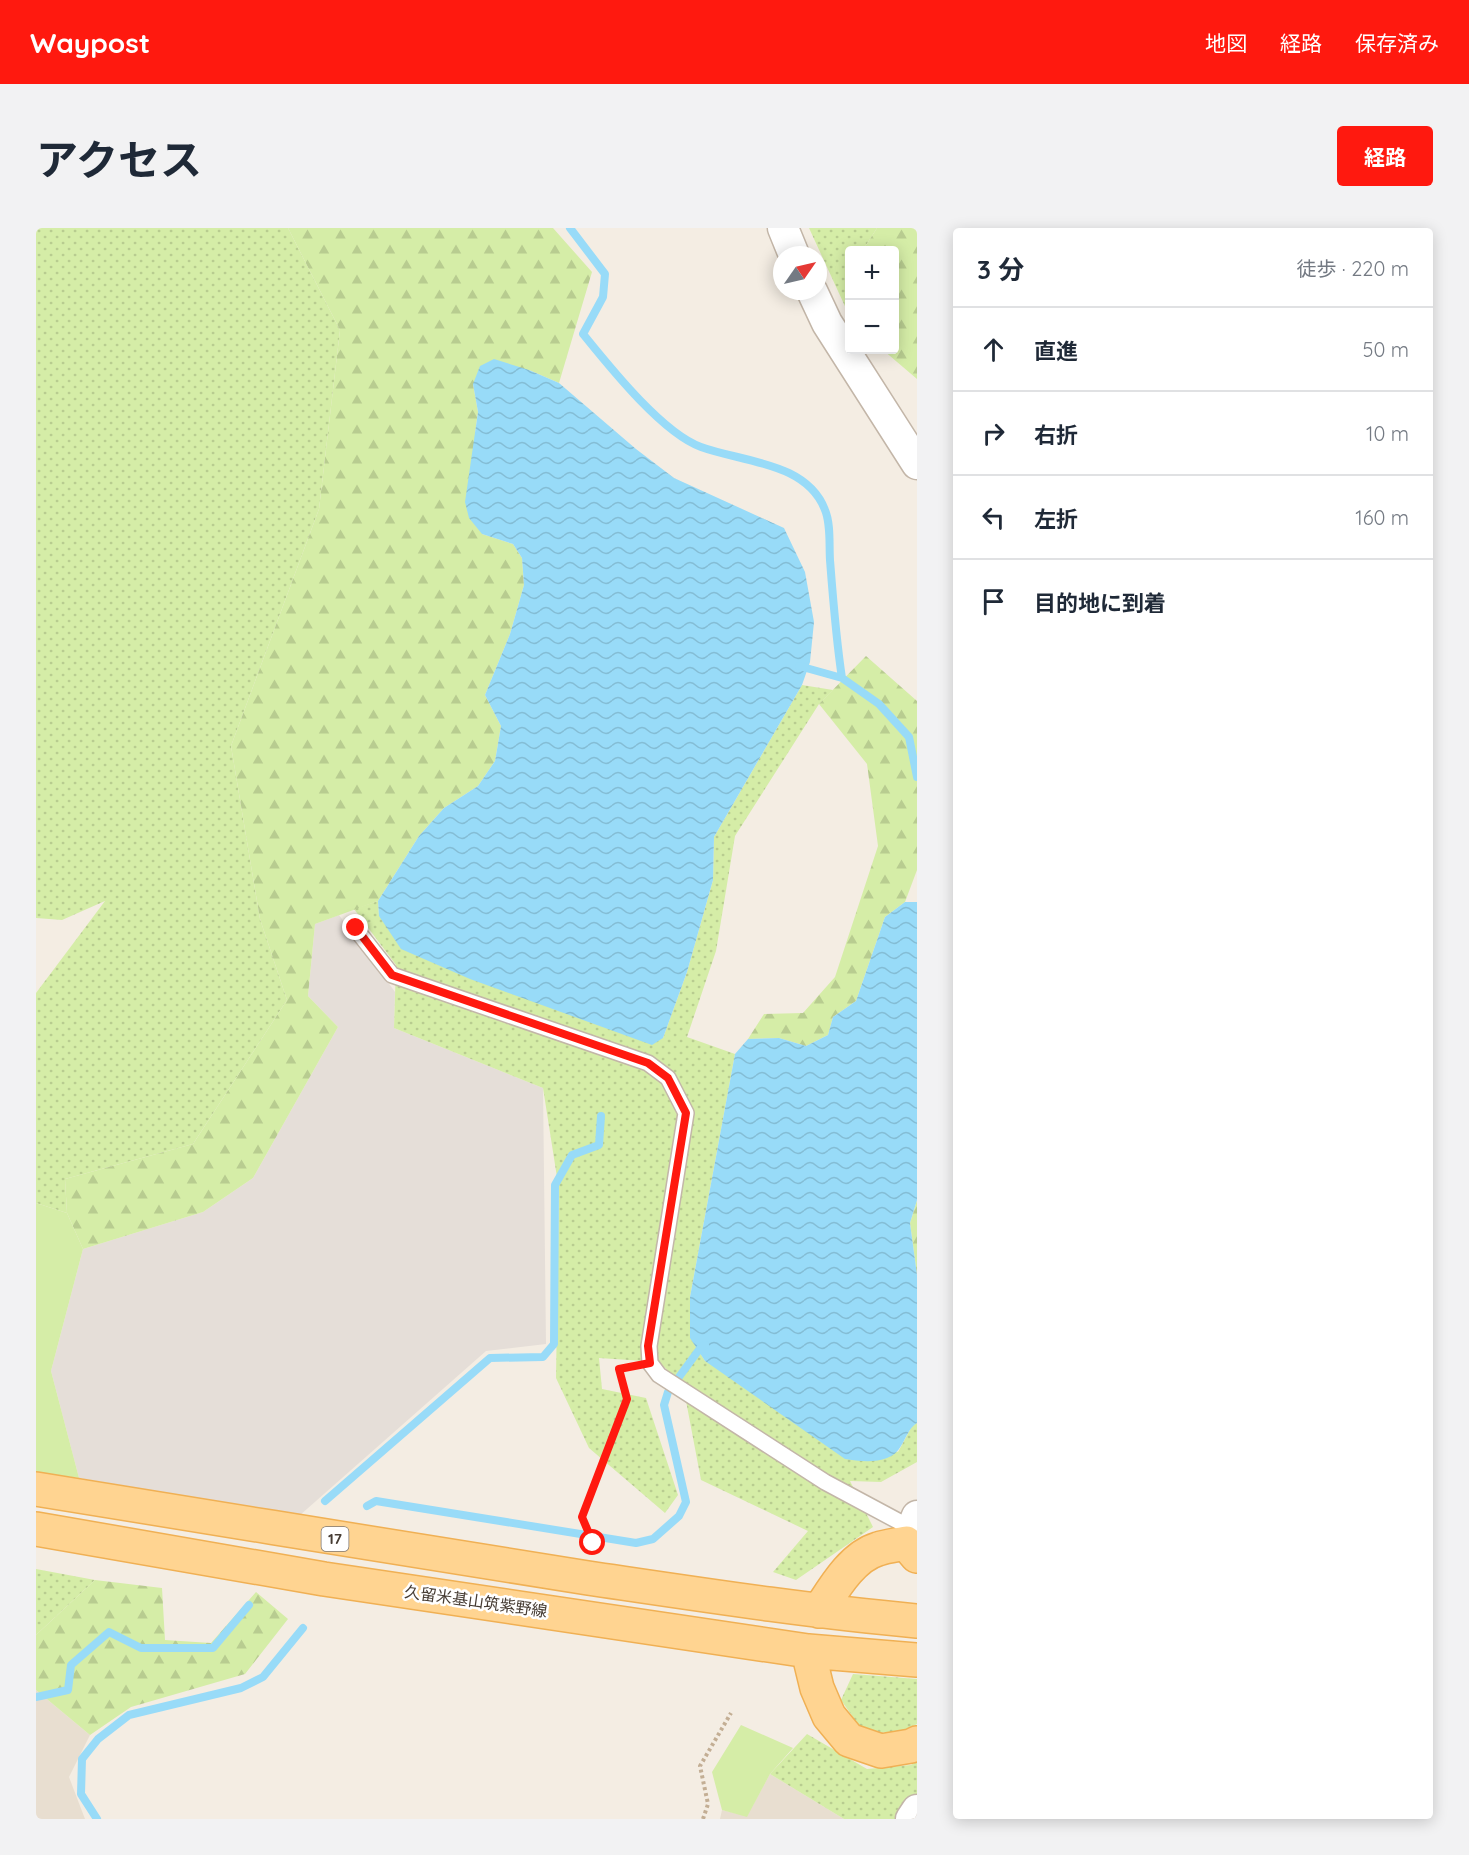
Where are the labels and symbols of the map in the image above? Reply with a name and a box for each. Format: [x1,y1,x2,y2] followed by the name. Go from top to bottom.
[773,246,827,300] north arrow
[342,914,368,940] route end
[322,1527,348,1551] road number: 17
[579,1529,605,1555] route start
[403,1581,549,1621] street label: 久留米基山筑紫野線

